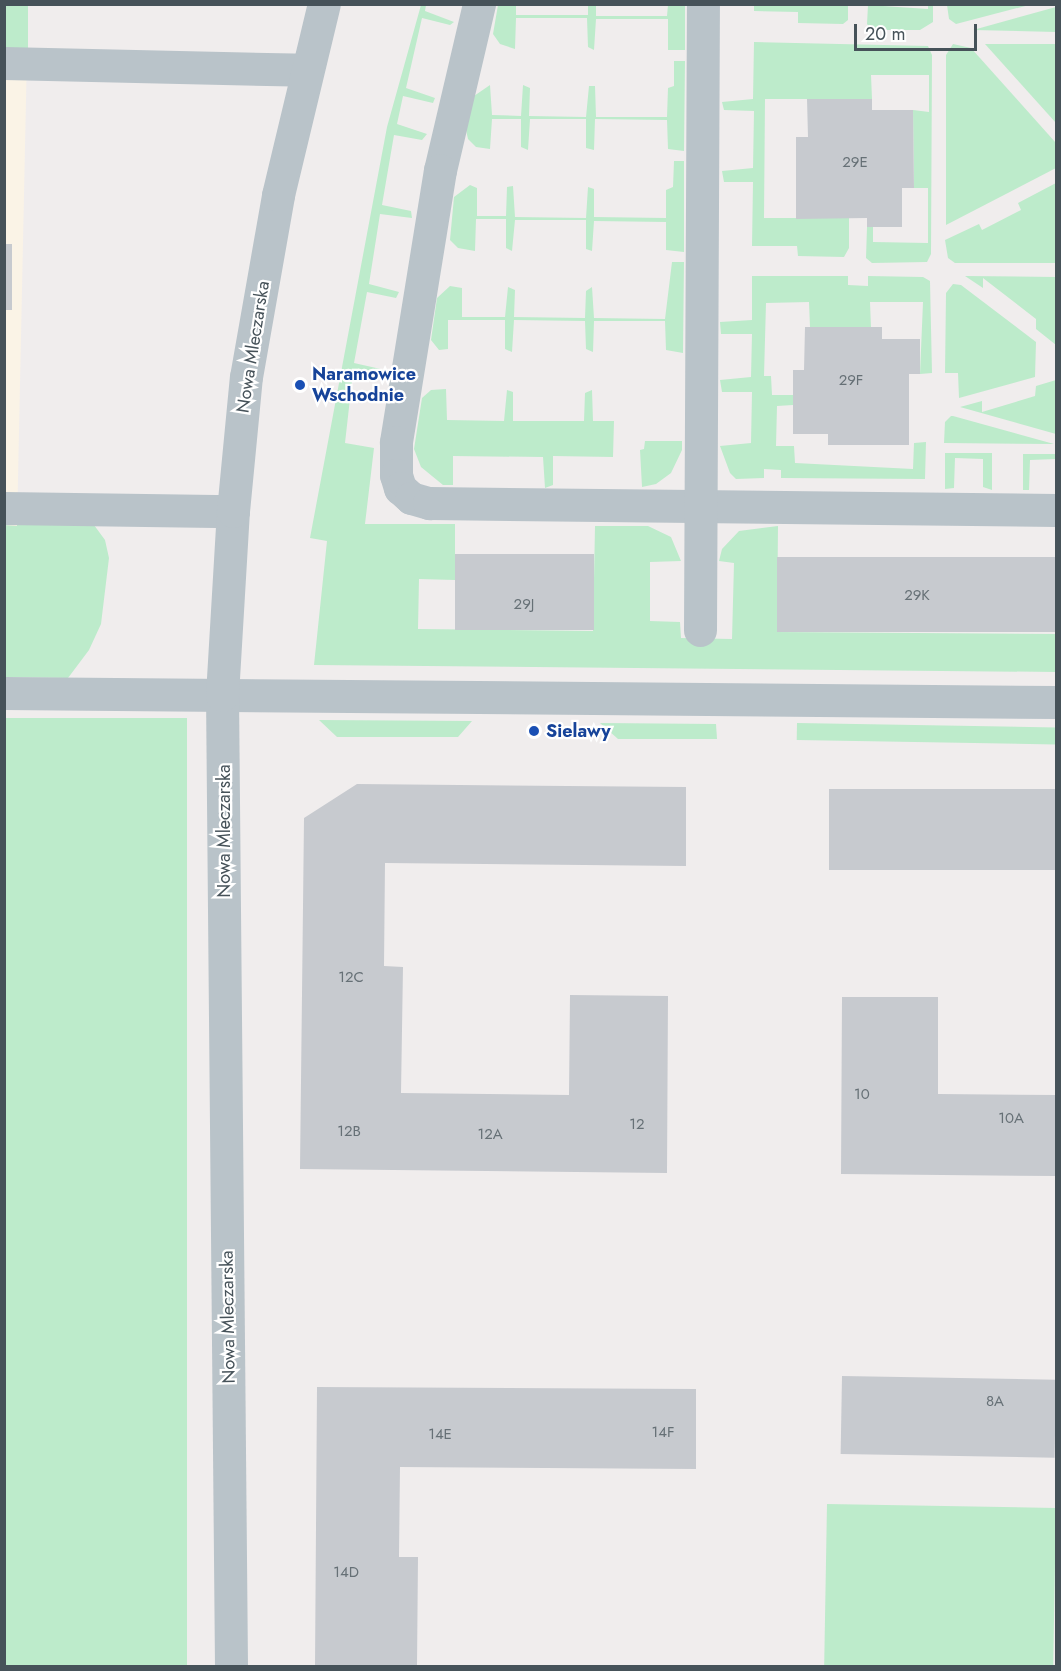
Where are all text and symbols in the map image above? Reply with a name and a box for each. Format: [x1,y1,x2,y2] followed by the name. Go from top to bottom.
[857,12,980,50] scale bar
[865,21,905,47] text: 20 m
[842,154,868,172] house number: 29E
[232,279,274,415] street label: Nowa Mleczarska
[312,364,416,406] place label: Naramowice Wschodnie
[839,372,863,390] house number: 29F
[293,378,307,392] marker: Naramowice Wschodnie
[904,587,930,605] house number: 29K
[514,596,534,614] house number: 29J
[546,720,611,742] place label: Sielawy
[527,724,541,738] marker: Sielawy
[213,764,235,898] street label: Nowa Mleczarska
[338,969,364,987] house number: 12C
[854,1086,870,1104] house number: 10
[998,1110,1024,1128] house number: 10A
[629,1116,645,1134] house number: 12
[337,1123,361,1141] house number: 12B
[477,1126,503,1144] house number: 12A
[216,1250,240,1384] street label: Nowa Mleczarska
[986,1393,1004,1411] house number: 8A
[652,1424,674,1442] house number: 14F
[428,1426,452,1444] house number: 14E
[333,1564,359,1582] house number: 14D

